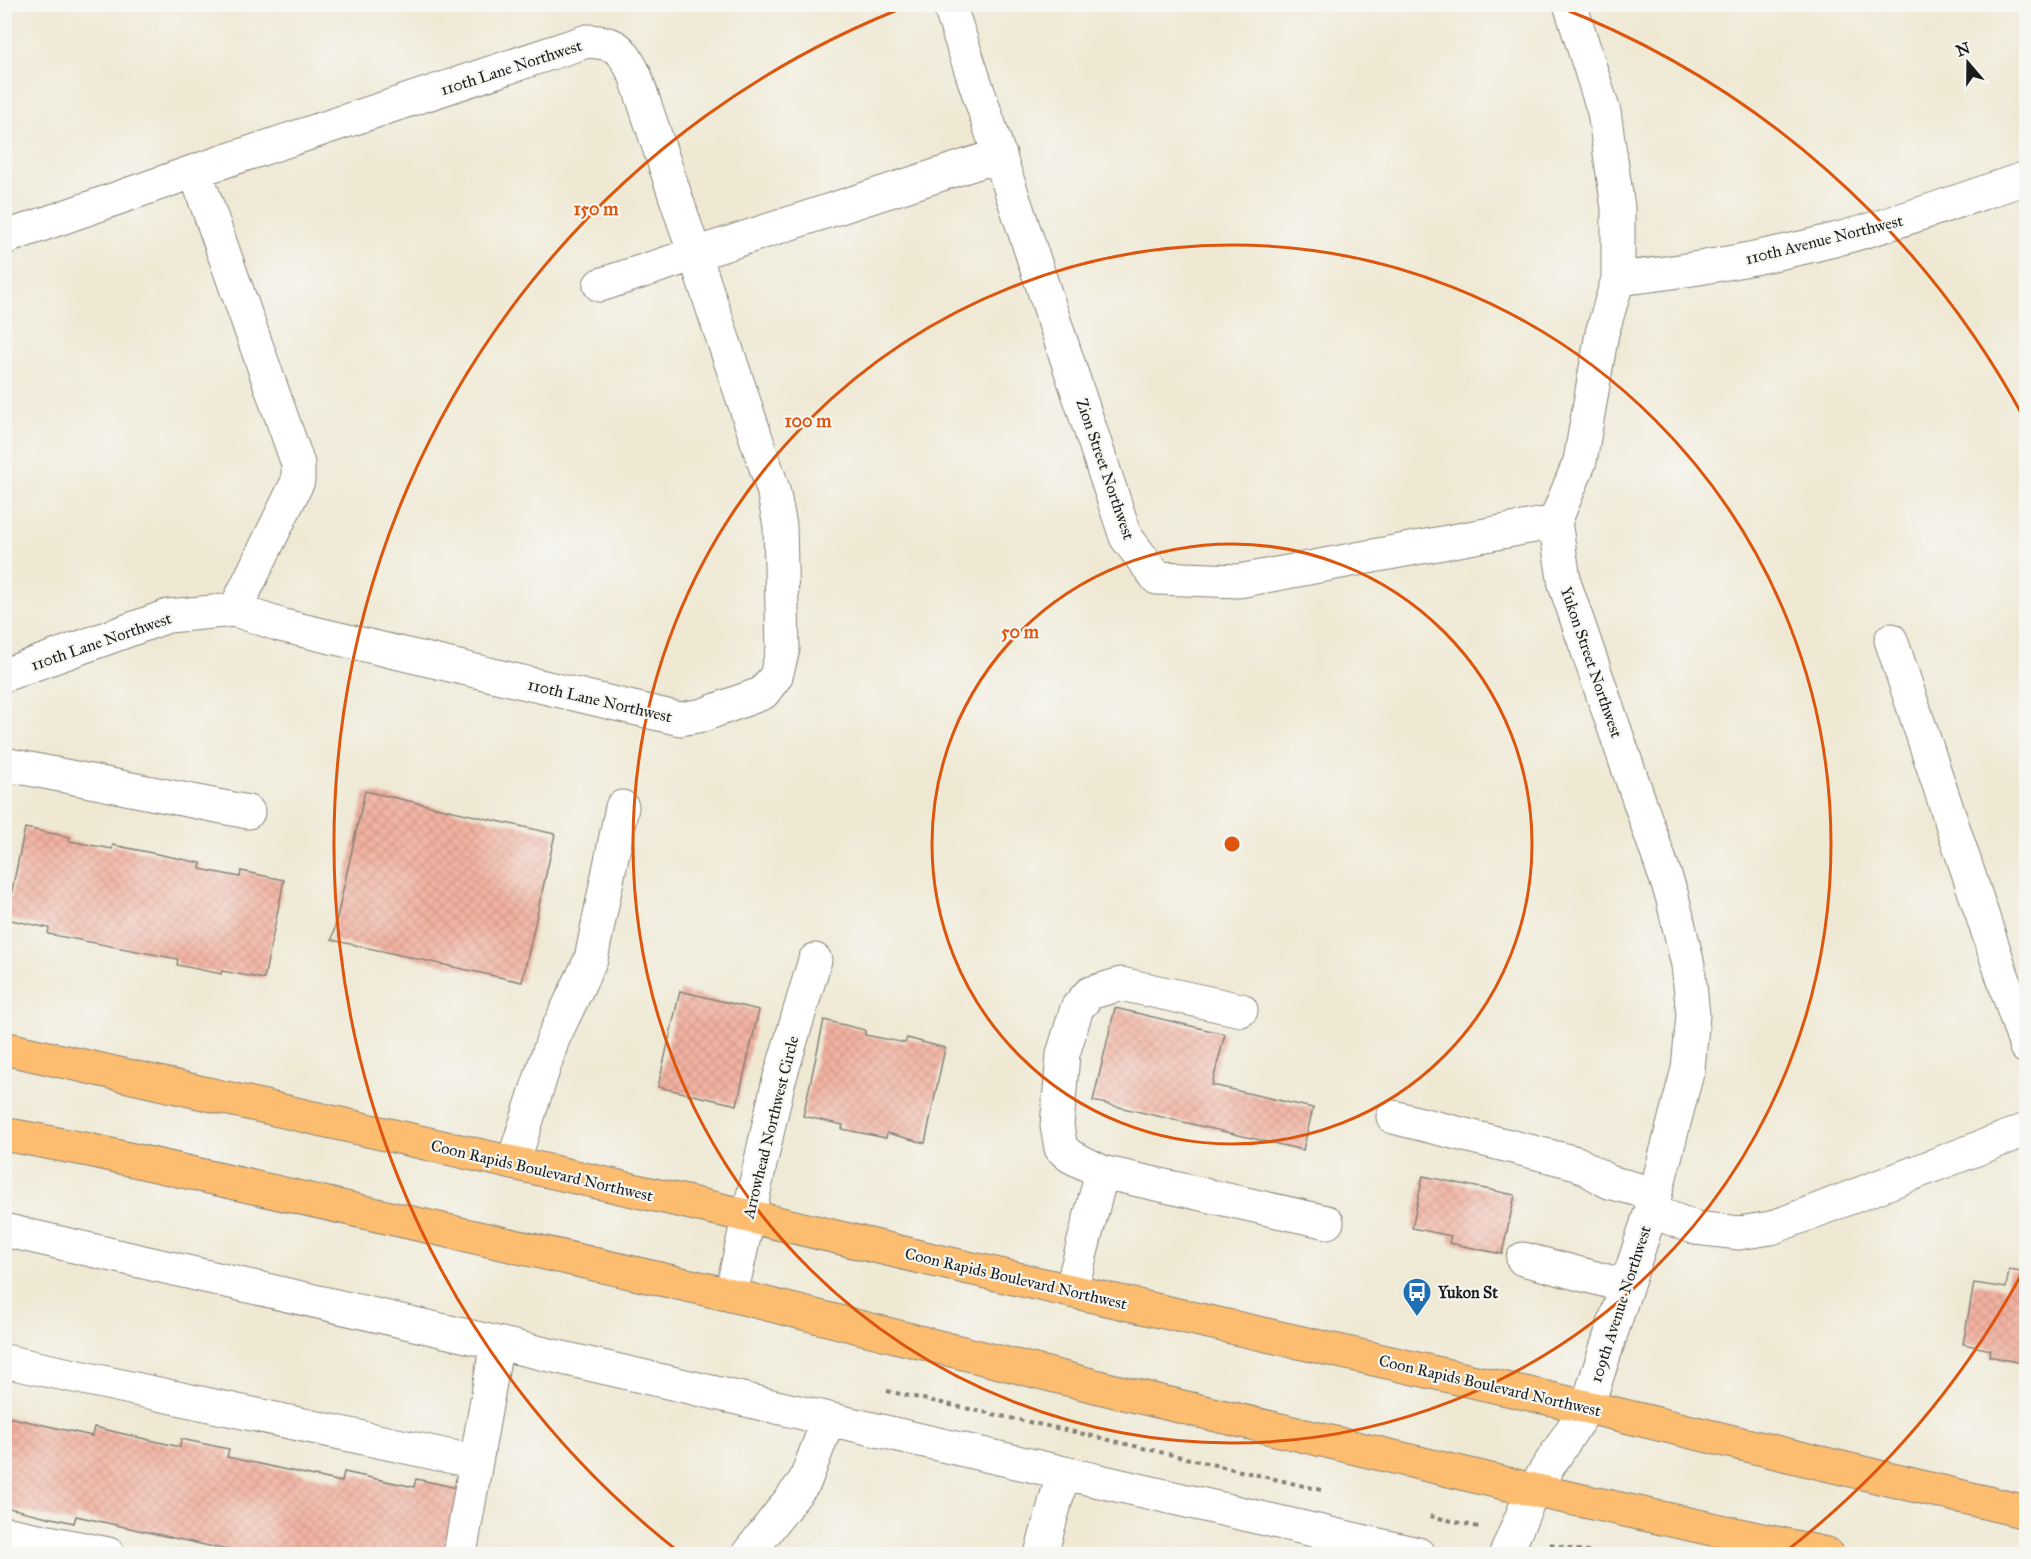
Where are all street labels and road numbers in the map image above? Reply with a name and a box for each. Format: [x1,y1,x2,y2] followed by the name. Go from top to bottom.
[438,36,585,99] street label: 110th Lane Northwest
[1743,211,1905,268] street label: 110th Avenue Northwest
[1072,396,1139,543] street label: Zion Street Northwest
[1557,584,1626,741] street label: Yukon Street Northwest
[28,608,174,674] street label: 110th Lane Northwest
[526,675,674,726] street label: 110th Lane Northwest
[738,1033,802,1221] street label: Arrowhead Northwest Circle
[429,1136,655,1205] street label: Coon Rapids Boulevard Northwest
[1586,1223,1655,1385] street label: 109th Avenue Northwest
[903,1244,1129,1313] street label: Coon Rapids Boulevard Northwest
[1377,1351,1603,1420] street label: Coon Rapids Boulevard Northwest

